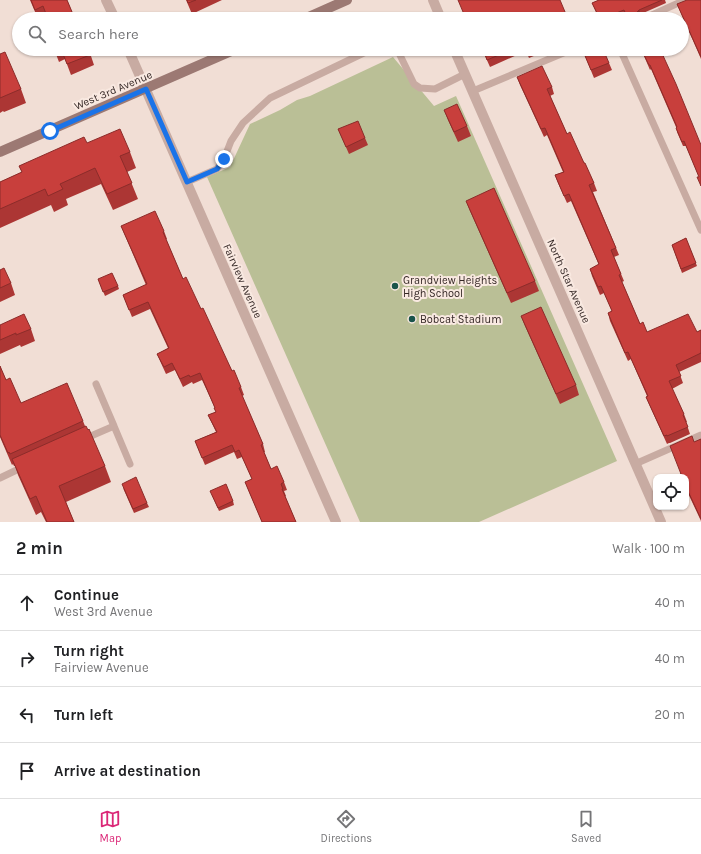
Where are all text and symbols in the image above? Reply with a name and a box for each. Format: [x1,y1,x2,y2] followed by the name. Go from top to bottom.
[12,12,689,56] search box
[26,23,48,45] icon: search
[58,25,139,43] text: Search here
[72,68,154,113] street label: West 3rd Avenue
[41,122,59,140] route start
[215,150,233,168] route end
[544,237,593,326] street label: North Star Avenue
[220,242,265,321] street label: Fairview Avenue
[403,274,498,300] place label: Grandview Heights High School
[390,281,400,291] marker: Grandview Heights High School
[420,313,501,326] place label: Bobcat Stadium
[407,314,417,324] marker: Bobcat Stadium
[653,474,689,510] map controls
[653,474,689,510] button: locate
[16,538,63,558] text: 2 min
[612,541,685,556] text: Walk · 100 m
[54,586,119,604] text: Continue
[16,592,38,614] icon: ahead
[655,595,685,610] text: 40 m
[54,604,153,619] text: West 3rd Avenue
[54,642,124,660] text: Turn right
[16,648,38,670] icon: right
[655,651,685,666] text: 40 m
[54,660,149,675] text: Fairview Avenue
[16,704,38,726] icon: left
[54,706,113,724] text: Turn left
[655,707,685,722] text: 20 m
[16,760,38,782] icon: arrive
[54,762,201,780] text: Arrive at destination
[99,808,121,845] tab: Map
[320,808,372,845] tab: Directions
[571,808,602,845] tab: Saved

